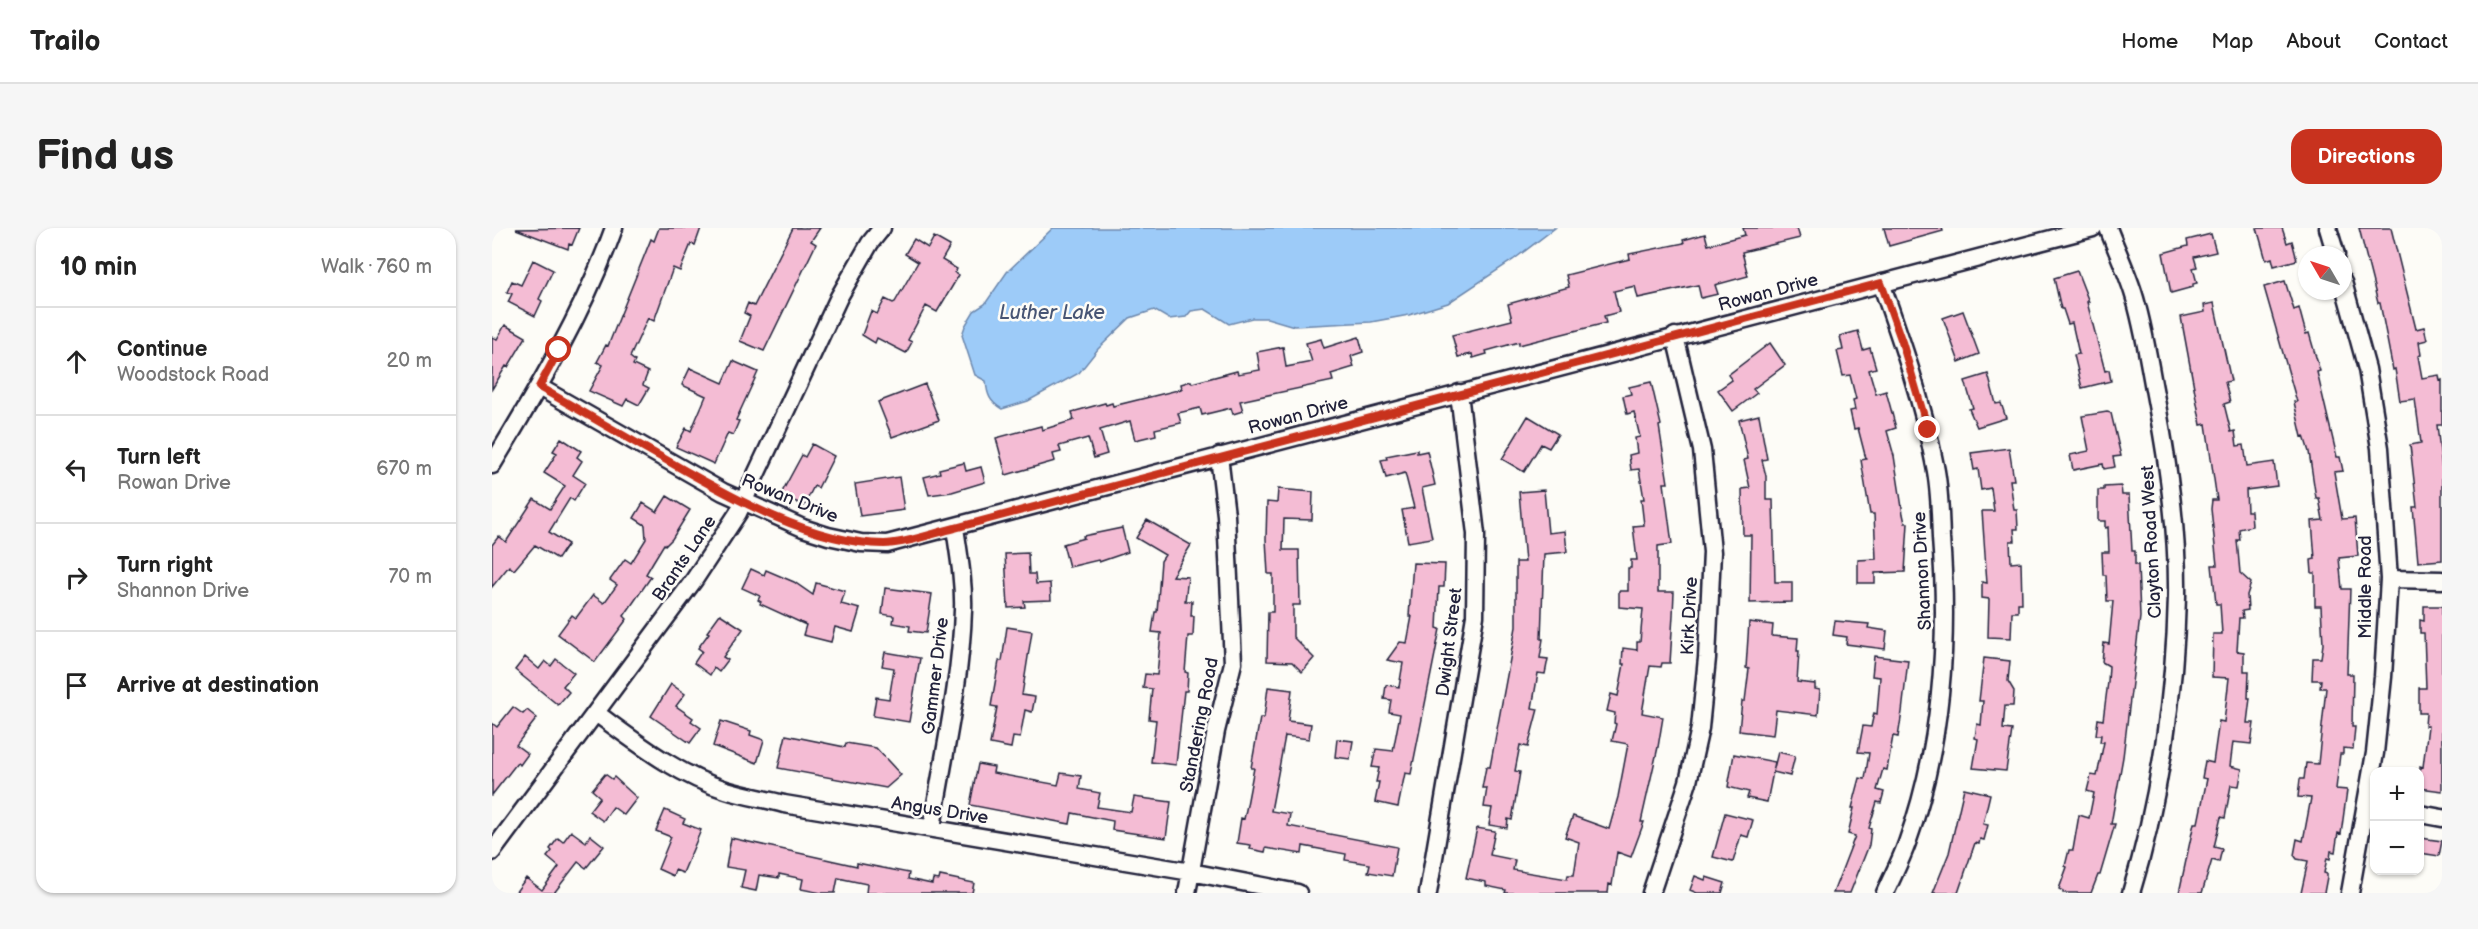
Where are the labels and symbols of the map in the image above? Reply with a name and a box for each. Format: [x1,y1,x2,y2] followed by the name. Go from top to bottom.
[2298,246,2352,300] north arrow
[1716,269,1821,316] street label: Rowan Drive
[999,301,1105,325] water label: Luther Lake
[545,336,571,362] route start
[1246,392,1351,439] street label: Rowan Drive
[1914,416,1940,442] route end
[2137,464,2166,619] street label: Clayton Road West
[738,470,842,527] street label: Rowan Drive
[648,511,721,605] street label: Brants Lane
[1909,511,1936,631] street label: Shannon Drive
[2355,535,2376,639] street label: Middle Road
[1677,576,1702,656] street label: Kirk Drive
[1432,586,1467,698] street label: Dwight Street
[918,616,953,736] street label: Gammer Drive
[1176,656,1223,794] street label: Standering Road
[890,792,990,829] street label: Angus Drive

